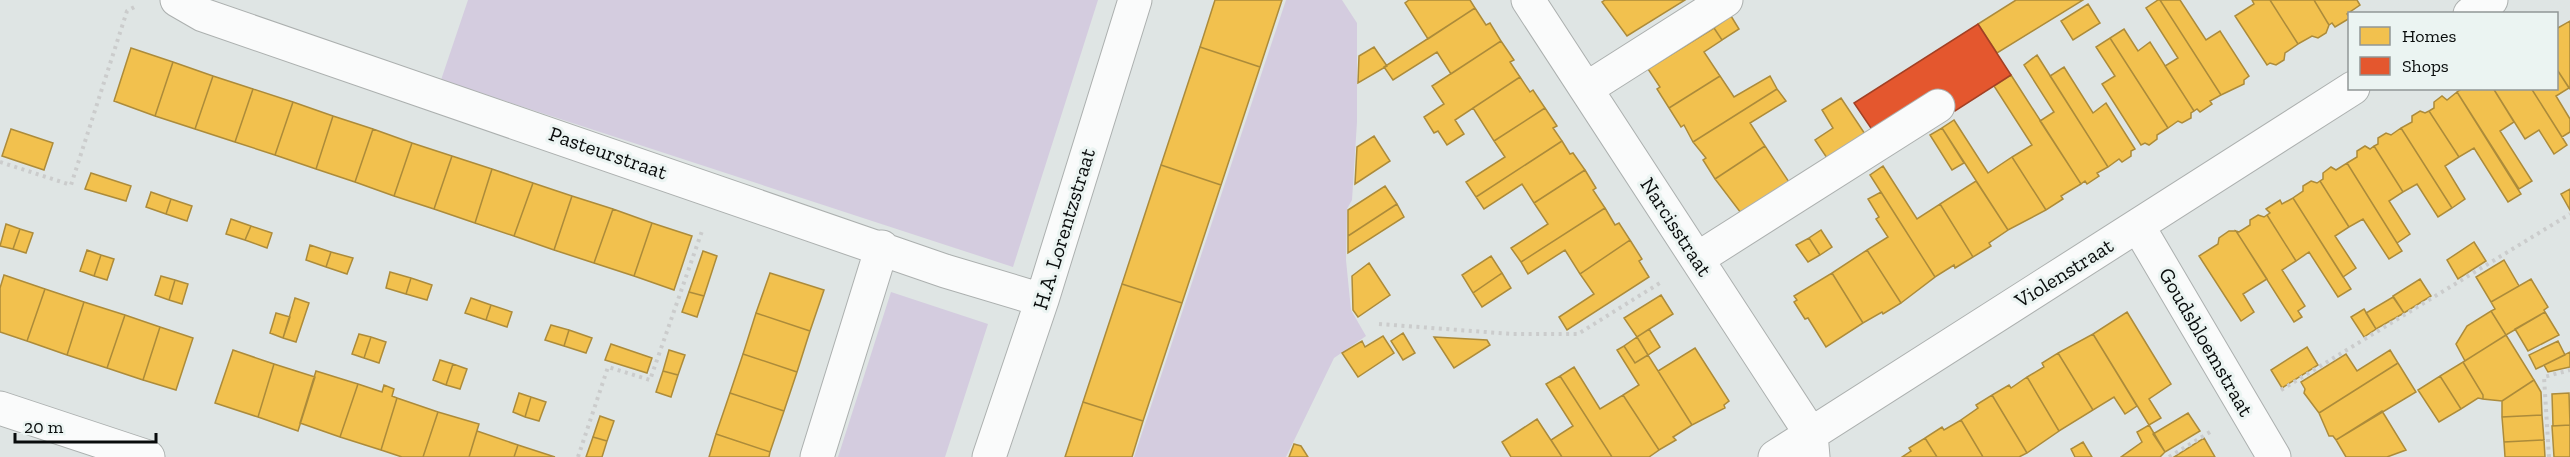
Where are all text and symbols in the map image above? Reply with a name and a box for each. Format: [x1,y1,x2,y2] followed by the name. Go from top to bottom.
[2348,12,2558,90] legend
[2402,25,2456,47] text: Homes
[2402,55,2449,77] text: Shops
[546,121,671,185] street label: Pasteurstraat
[1027,145,1100,313] street label: H.A. Lorentzstraat
[1635,173,1718,281] street label: Narcisstraat
[2009,232,2118,313] street label: Violenstraat
[2154,263,2259,421] street label: Goudsbloemstraat
[15,406,156,444] scale bar
[24,416,64,438] text: 20 m

